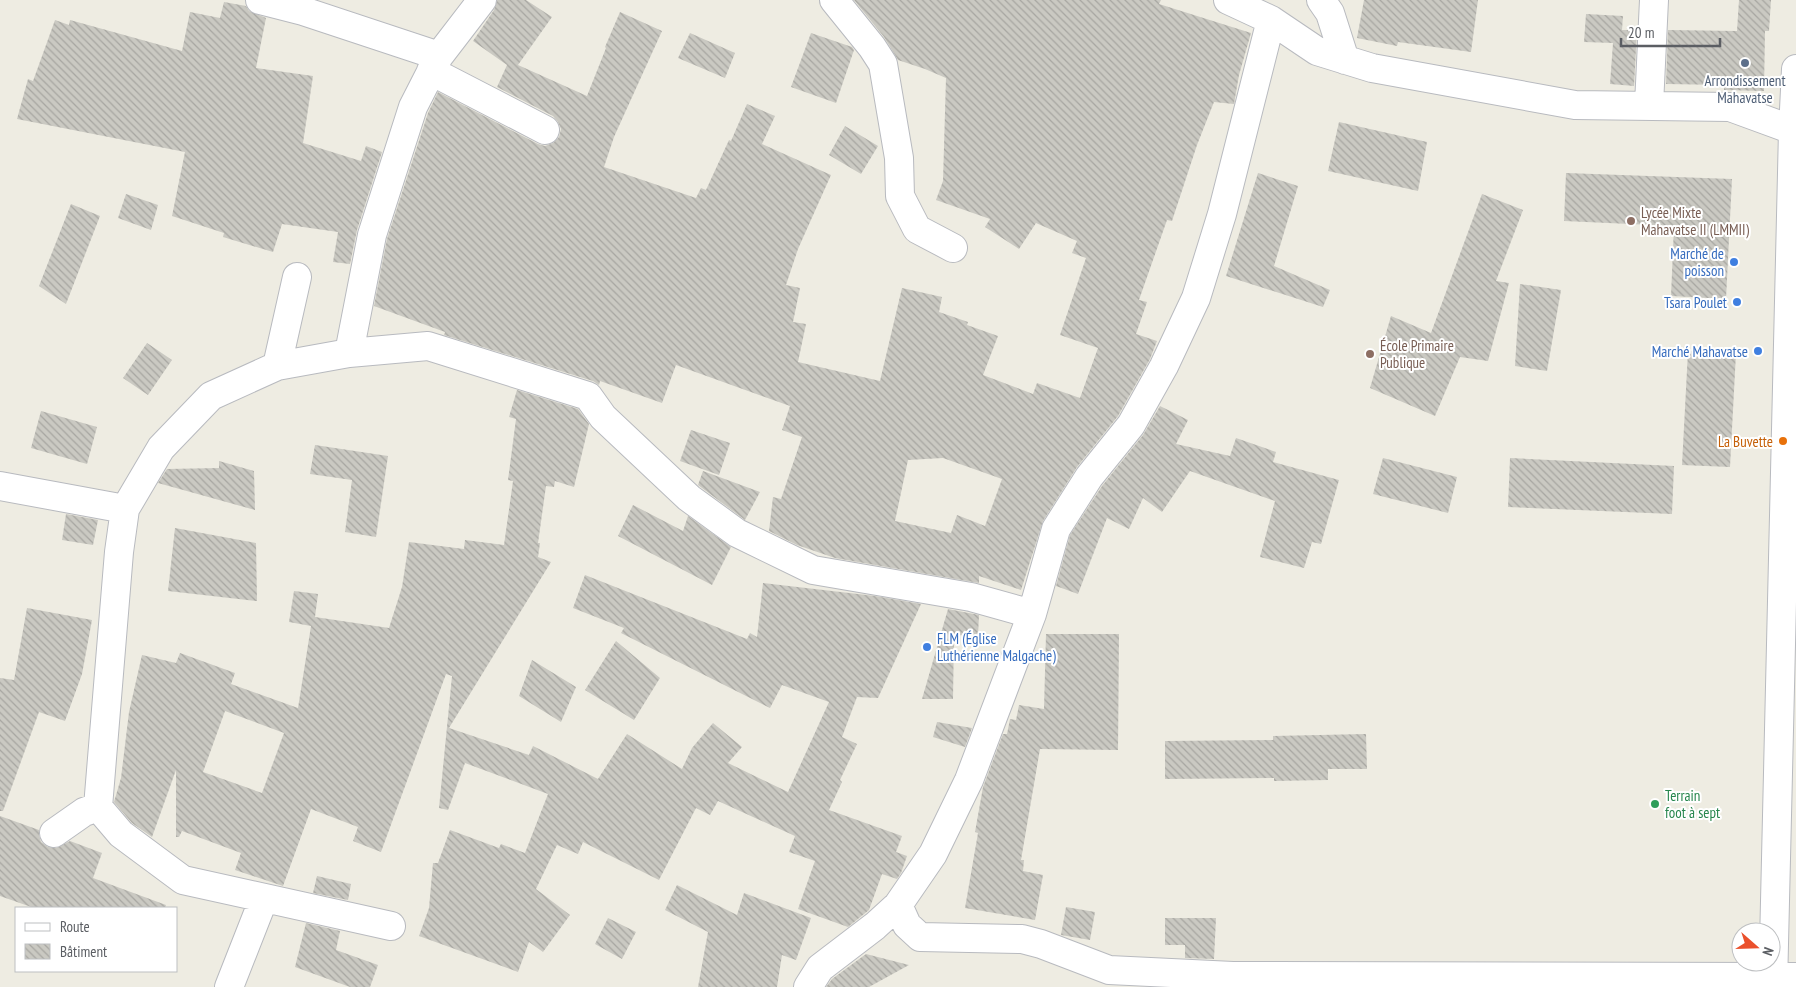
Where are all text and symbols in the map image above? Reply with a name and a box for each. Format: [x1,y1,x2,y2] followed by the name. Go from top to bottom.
[1621,15,1720,47] scale bar
[1628,23,1654,42] text: 20 m
[1739,57,1751,69] marker: Arrondissement Mahavatse
[1704,71,1786,107] place label: Arrondissement Mahavatse
[1641,203,1750,239] place label: Lycée Mixte Mahavatse II (LMMII)
[1625,215,1637,227] marker: Lycée Mixte Mahavatse II (LMMII)
[1670,244,1724,280] place label: Marché de poisson
[1728,256,1740,268] marker: Marché de poisson
[1664,293,1727,312] place label: Tsara Poulet
[1731,296,1743,308] marker: Tsara Poulet
[1380,336,1454,372] place label: École Primaire Publique
[1652,342,1748,361] place label: Marché Mahavatse
[1752,345,1764,357] marker: Marché Mahavatse
[1364,348,1376,360] marker: École Primaire Publique
[1718,432,1773,451] place label: La Buvette
[1777,435,1789,447] marker: La Buvette
[937,629,1056,665] place label: FLM (Église Luthérienne Malgache)
[921,641,933,653] marker: FLM (Église Luthérienne Malgache)
[1665,786,1720,822] place label: Terrain foot à sept
[1649,798,1661,810] marker: Terrain foot à sept
[15,907,178,972] legend
[60,917,90,936] text: Route
[1731,922,1781,972] north arrow
[60,942,107,961] text: Bâtiment
[1758,945,1778,958] text: N

